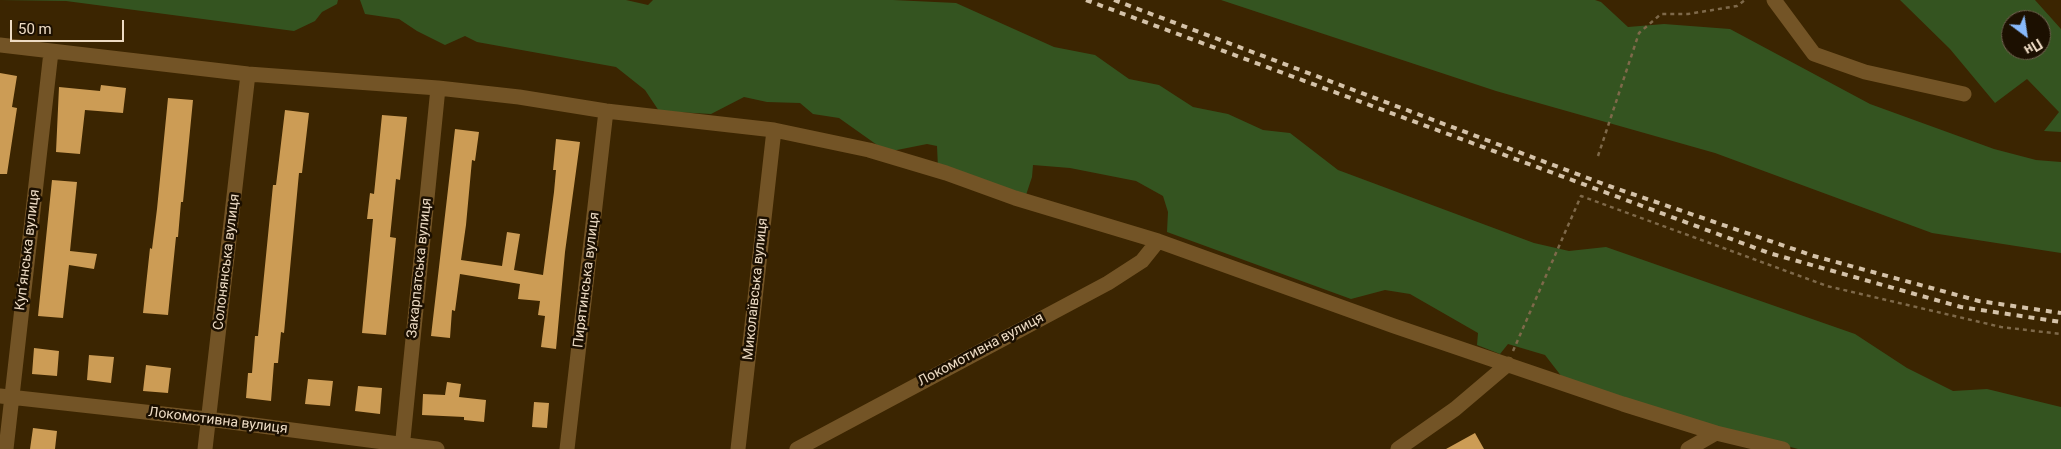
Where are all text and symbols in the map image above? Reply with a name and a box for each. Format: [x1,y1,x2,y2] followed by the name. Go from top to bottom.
[12,10,126,42] scale bar
[2001,10,2051,60] north arrow
[18,20,52,38] text: 50 m
[2021,36,2045,58] text: Пн
[12,188,44,312] street label: Купʼянська вулиця
[210,193,244,331] street label: Солонянська вулиця
[404,197,436,339] street label: Закарпатська вулиця
[570,211,604,349] street label: Пирятинська вулиця
[740,217,772,361] street label: Миколаївська вулиця
[915,310,1047,390] street label: Локомотивна вулиця
[147,404,289,438] street label: Локомотивна вулиця

